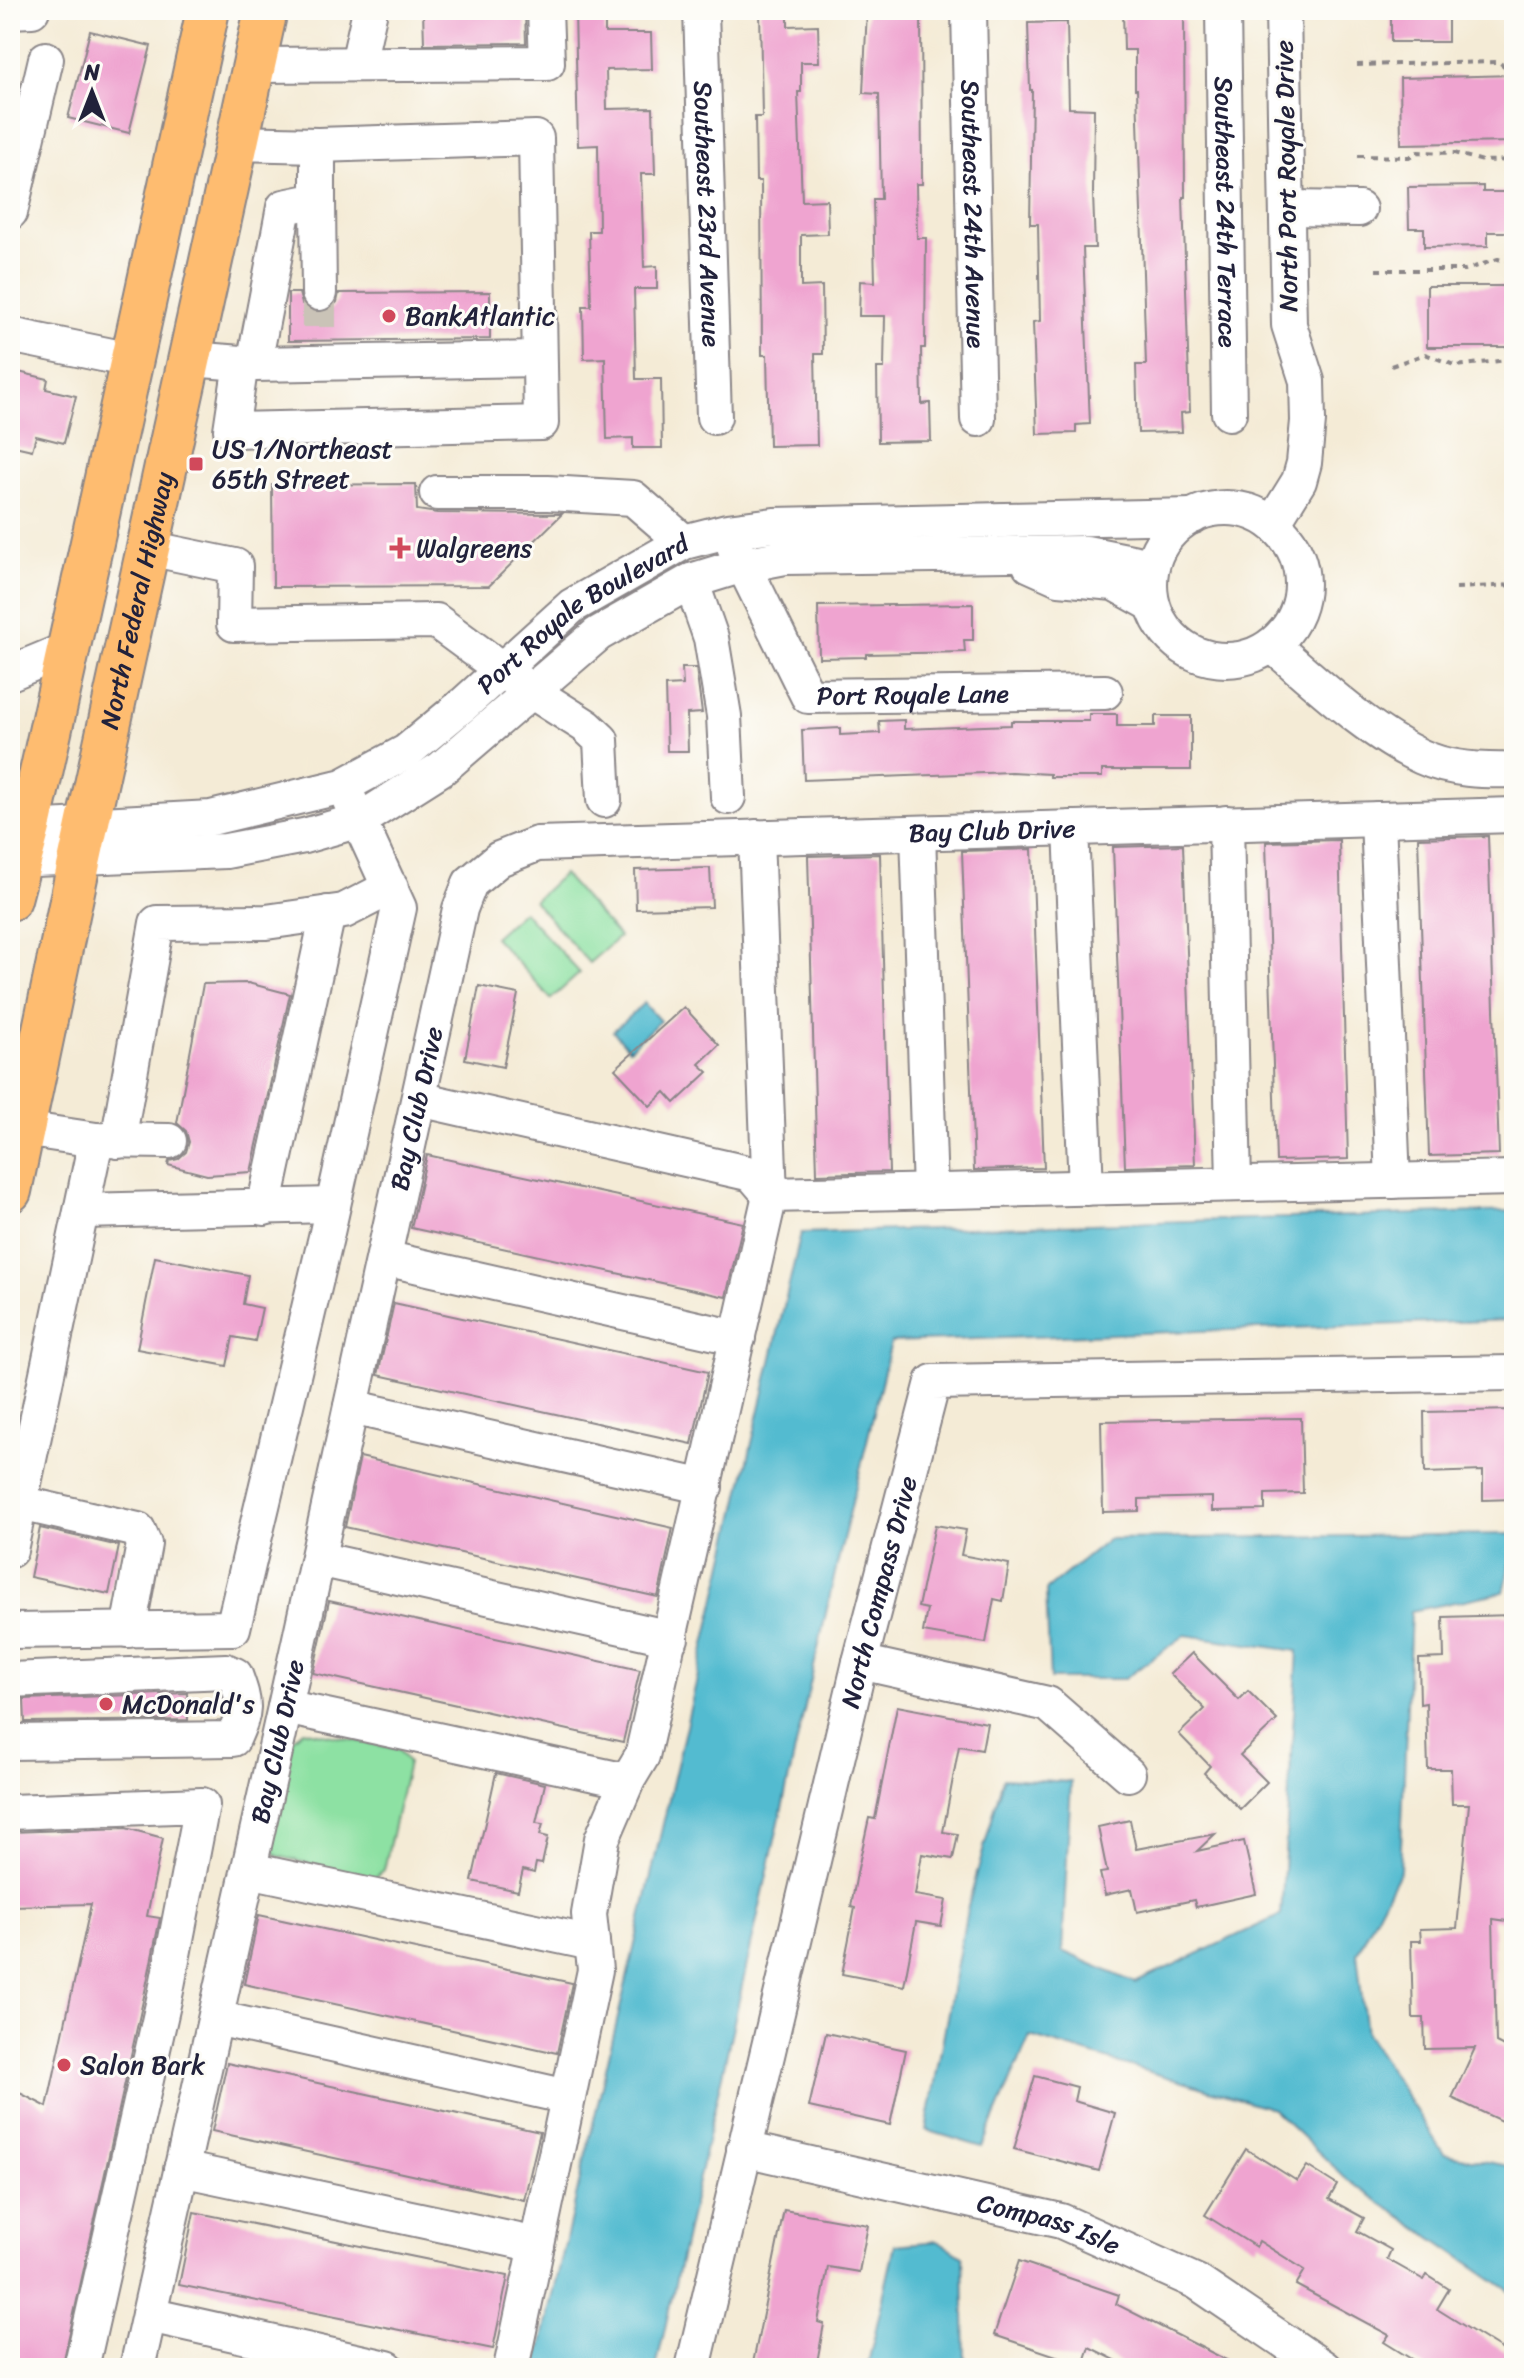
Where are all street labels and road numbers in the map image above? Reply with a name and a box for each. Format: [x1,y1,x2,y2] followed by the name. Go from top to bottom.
[1261,40,1311,312] street label: North Port Royale Drive
[1201,76,1251,348] street label: Southeast 24th Terrace
[948,79,999,349] street label: Southeast 24th Avenue
[680,80,735,348] street label: Southeast 23rd Avenue
[86,467,187,733] street label: North Federal Highway
[465,520,700,706] street label: Port Royale Boulevard
[816,670,1010,719] street label: Port Royale Lane
[908,805,1076,856] street label: Bay Club Drive
[376,1022,457,1195] street label: Bay Club Drive
[827,1471,931,1713] street label: North Compass Drive
[237,1655,318,1828] street label: Bay Club Drive
[973,2180,1128,2268] street label: Compass Isle

